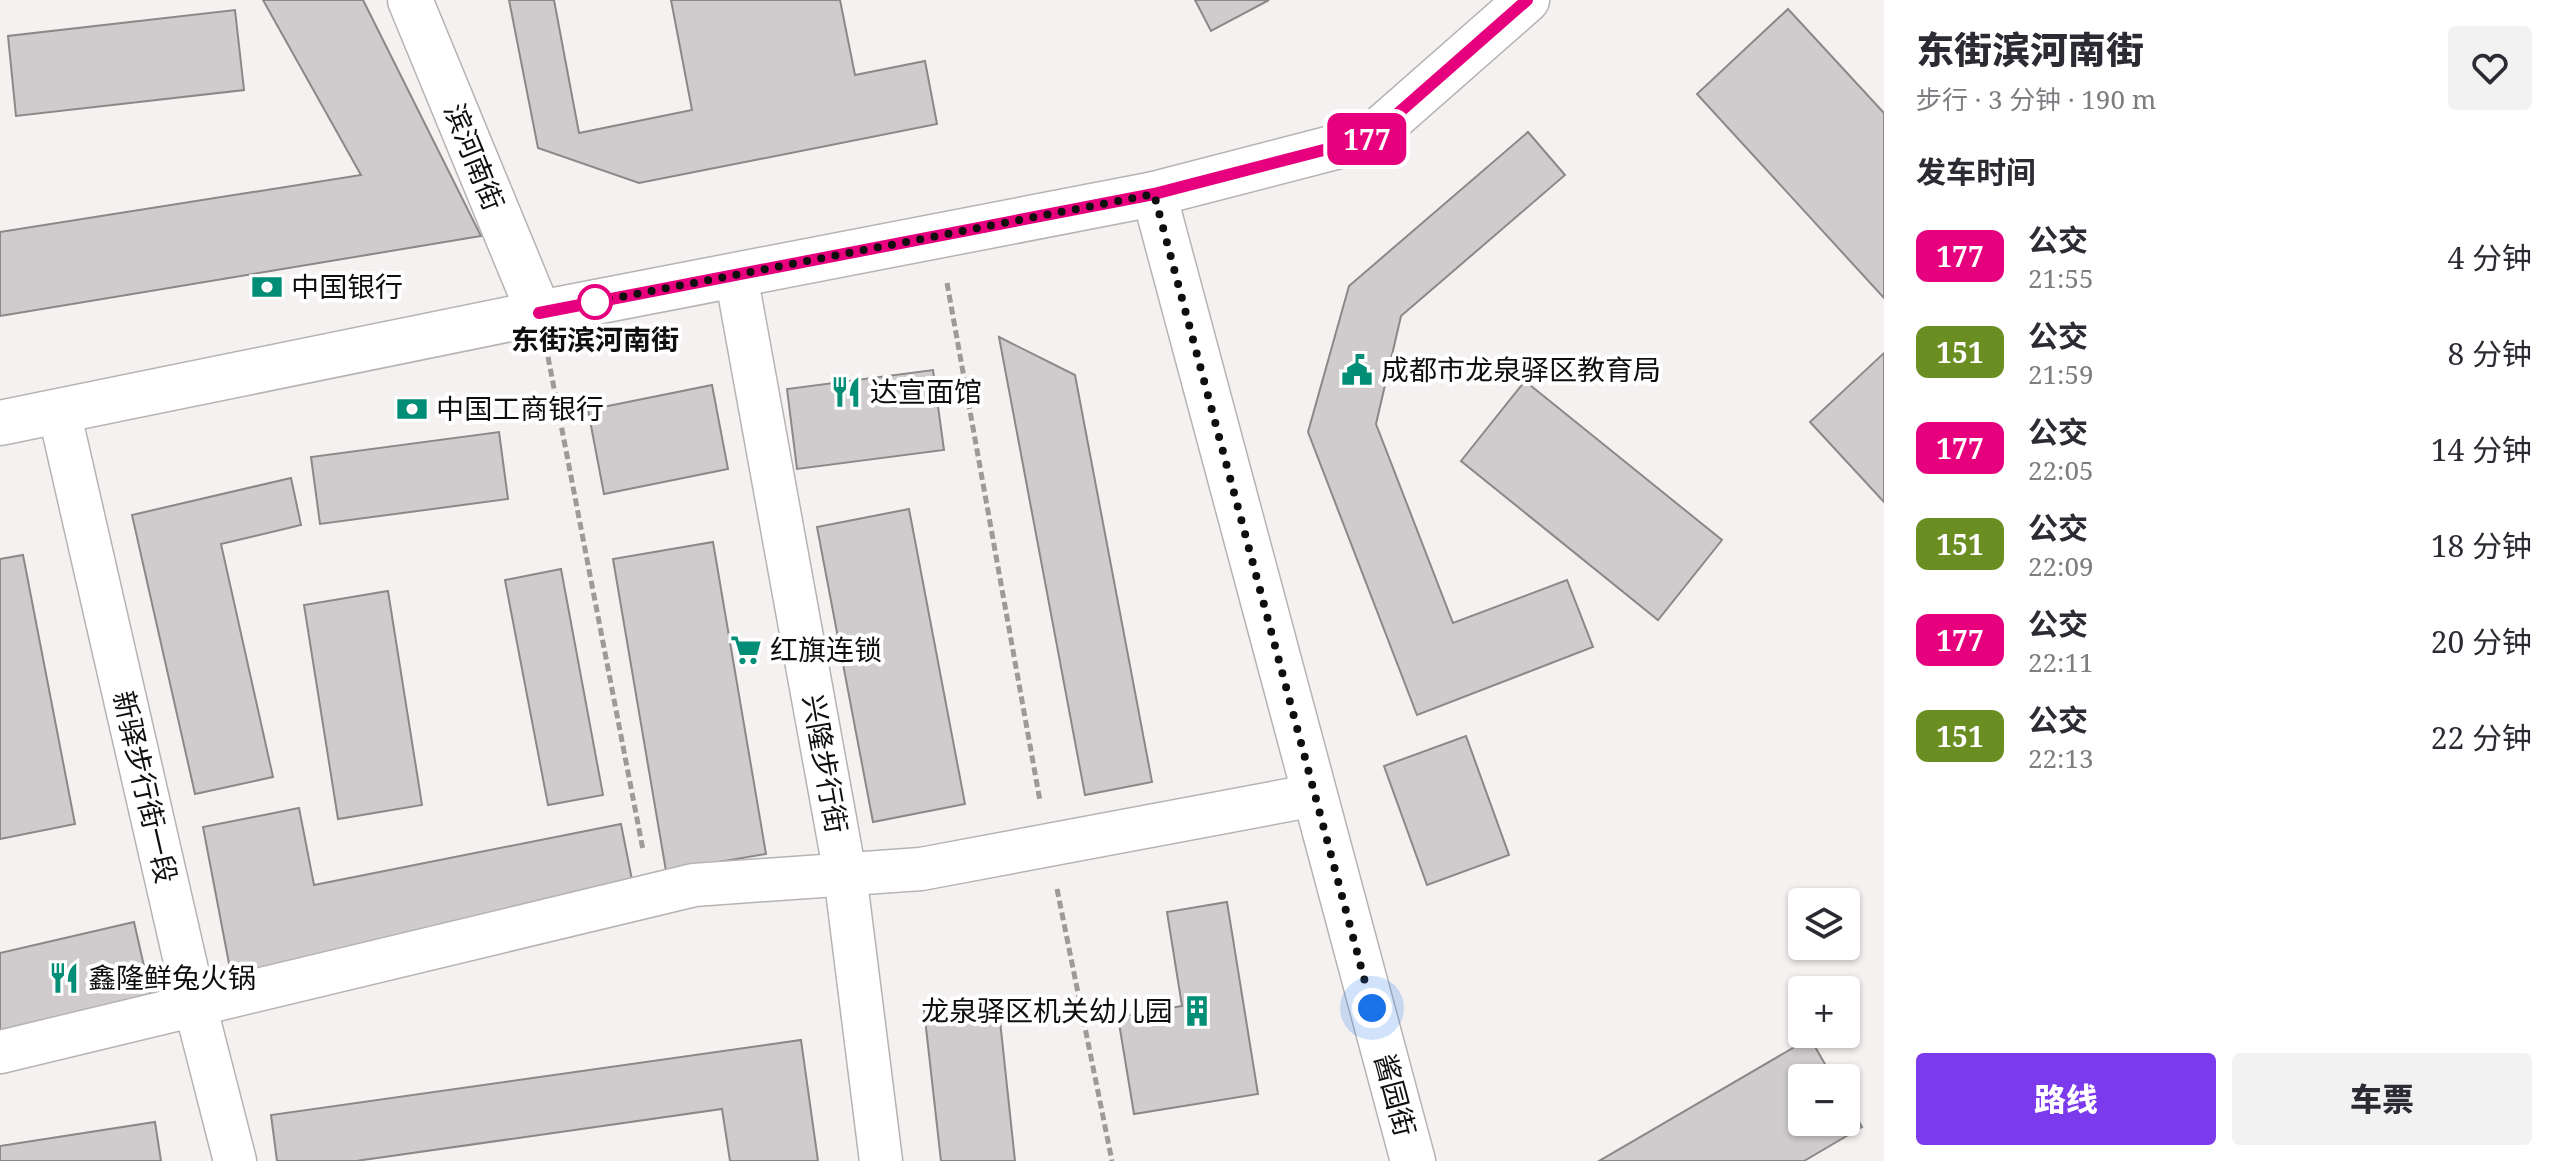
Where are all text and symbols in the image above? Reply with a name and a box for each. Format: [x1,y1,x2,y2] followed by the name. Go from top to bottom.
[1916,23,2144,75] text: 东街滨河南街
[2448,26,2532,110] button: heart
[1916,81,2156,117] text: 步行 · 3 分钟 · 190 m
[436,98,514,216] street label: 滨河南街
[1321,113,1413,165] line badge: 177
[1343,120,1391,158] text: 177
[1916,151,2036,192] text: 发车时间
[2028,219,2088,260] text: 公交
[1936,237,1984,275] text: 177
[2447,237,2532,278] text: 4 分钟
[2028,260,2094,296] text: 21:55
[291,267,403,305] place label: 中国银行
[250,270,284,304] bank icon: 中国银行
[578,285,612,319] marker: 东街滨河南街
[2028,315,2088,356] text: 公交
[511,320,679,358] place label: 东街滨河南街
[1936,333,1984,371] text: 151
[2447,333,2532,374] text: 8 分钟
[1381,350,1661,388] place label: 成都市龙泉驿区教育局
[1340,353,1374,387] public building icon: 成都市龙泉驿区教育局
[2028,356,2094,392] text: 21:59
[870,372,982,410] place label: 达宣面馆
[829,375,863,409] restaurant icon: 达宣面馆
[436,389,604,427] place label: 中国工商银行
[395,392,429,426] bank icon: 中国工商银行
[2028,411,2088,452] text: 公交
[1936,429,1984,467] text: 177
[2431,429,2532,470] text: 14 分钟
[2028,452,2094,488] text: 22:05
[2028,507,2088,548] text: 公交
[1936,525,1984,563] text: 151
[2431,525,2532,566] text: 18 分钟
[2028,548,2094,584] text: 22:09
[2028,603,2088,644] text: 公交
[1936,621,1984,659] text: 177
[2431,621,2532,662] text: 20 分钟
[770,630,882,668] place label: 红旗连锁
[729,633,763,667] supermarket icon: 红旗连锁
[2028,644,2094,680] text: 22:11
[105,687,187,887] street label: 新驿步行街一段
[795,692,857,836] street label: 兴隆步行街
[2028,699,2088,740] text: 公交
[1936,717,1984,755] text: 151
[2431,717,2532,758] text: 22 分钟
[2028,740,2094,776] text: 22:13
[1788,888,1860,1136] map controls
[1788,888,1860,960] button: layers
[88,958,256,996] place label: 鑫隆鲜兔火锅
[47,961,81,995] restaurant icon: 鑫隆鲜兔火锅
[1788,976,1860,1048] button: +
[1352,988,1392,1028] your location
[921,991,1173,1029] place label: 龙泉驿区机关幼儿园
[1180,994,1214,1028] building icon: 龙泉驿区机关幼儿园
[1367,1049,1425,1140] street label: 酱园街
[1916,1053,2216,1145] button: 路线
[2232,1053,2532,1145] button: 车票
[1788,1064,1860,1136] button: −

